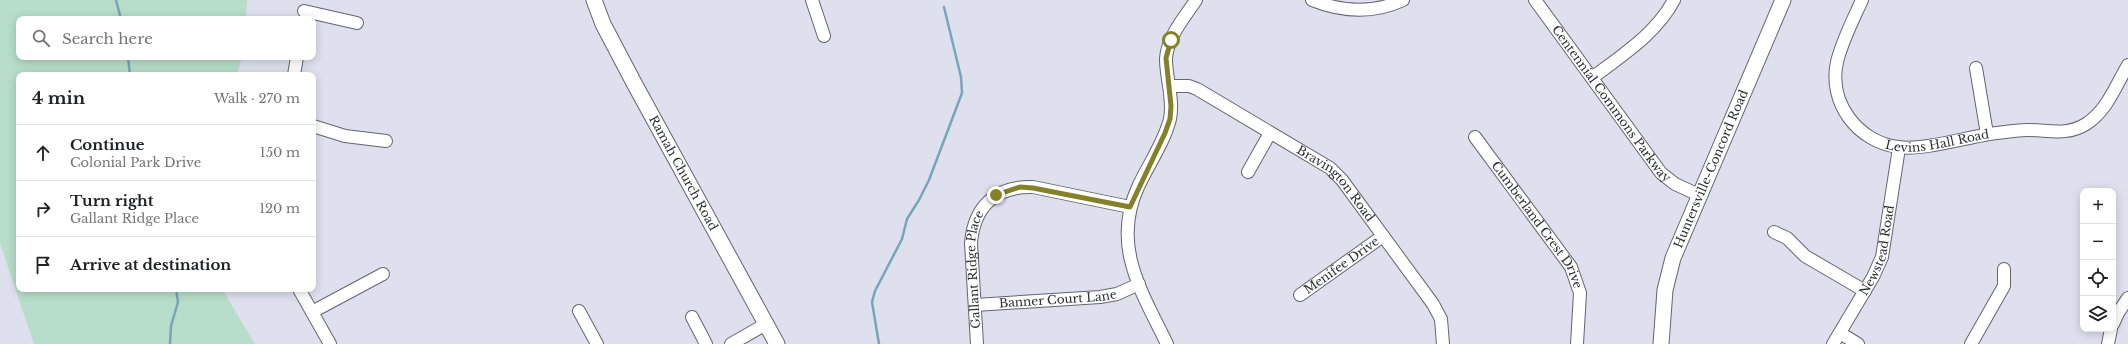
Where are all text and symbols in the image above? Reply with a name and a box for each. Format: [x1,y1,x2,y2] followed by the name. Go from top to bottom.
[16,16,316,60] search box
[1549,22,1675,185] street label: Centennial Commons Parkway
[30,27,52,49] icon: search
[62,29,153,48] text: Search here
[1162,31,1180,49] route start
[1670,87,1751,250] street label: Huntersville-Concord Road
[32,88,85,109] text: 4 min
[214,90,300,107] text: Walk · 270 m
[646,113,721,233] street label: Ramah Church Road
[1884,126,1990,155] street label: Levins Hall Road
[70,135,145,154] text: Continue
[32,142,54,164] icon: ahead
[1294,142,1378,224] street label: Bravington Road
[260,144,300,161] text: 150 m
[70,154,201,171] text: Colonial Park Drive
[1489,158,1586,290] street label: Cumberland Crest Drive
[987,186,1005,204] route end
[2080,188,2116,332] map controls
[2080,188,2116,224] button: +
[70,191,153,210] text: Turn right
[32,198,54,220] icon: right
[259,200,300,217] text: 120 m
[1856,204,1897,298] street label: Newstead Road
[963,207,987,329] street label: Gallant Ridge Place
[70,210,199,227] text: Gallant Ridge Place
[2080,224,2116,260] button: −
[1301,233,1382,297] street label: Menifee Drive
[32,254,54,276] icon: arrive
[70,255,231,274] text: Arrive at destination
[2080,260,2116,296] button: locate
[998,286,1118,310] street label: Banner Court Lane
[2080,296,2116,332] button: layers

